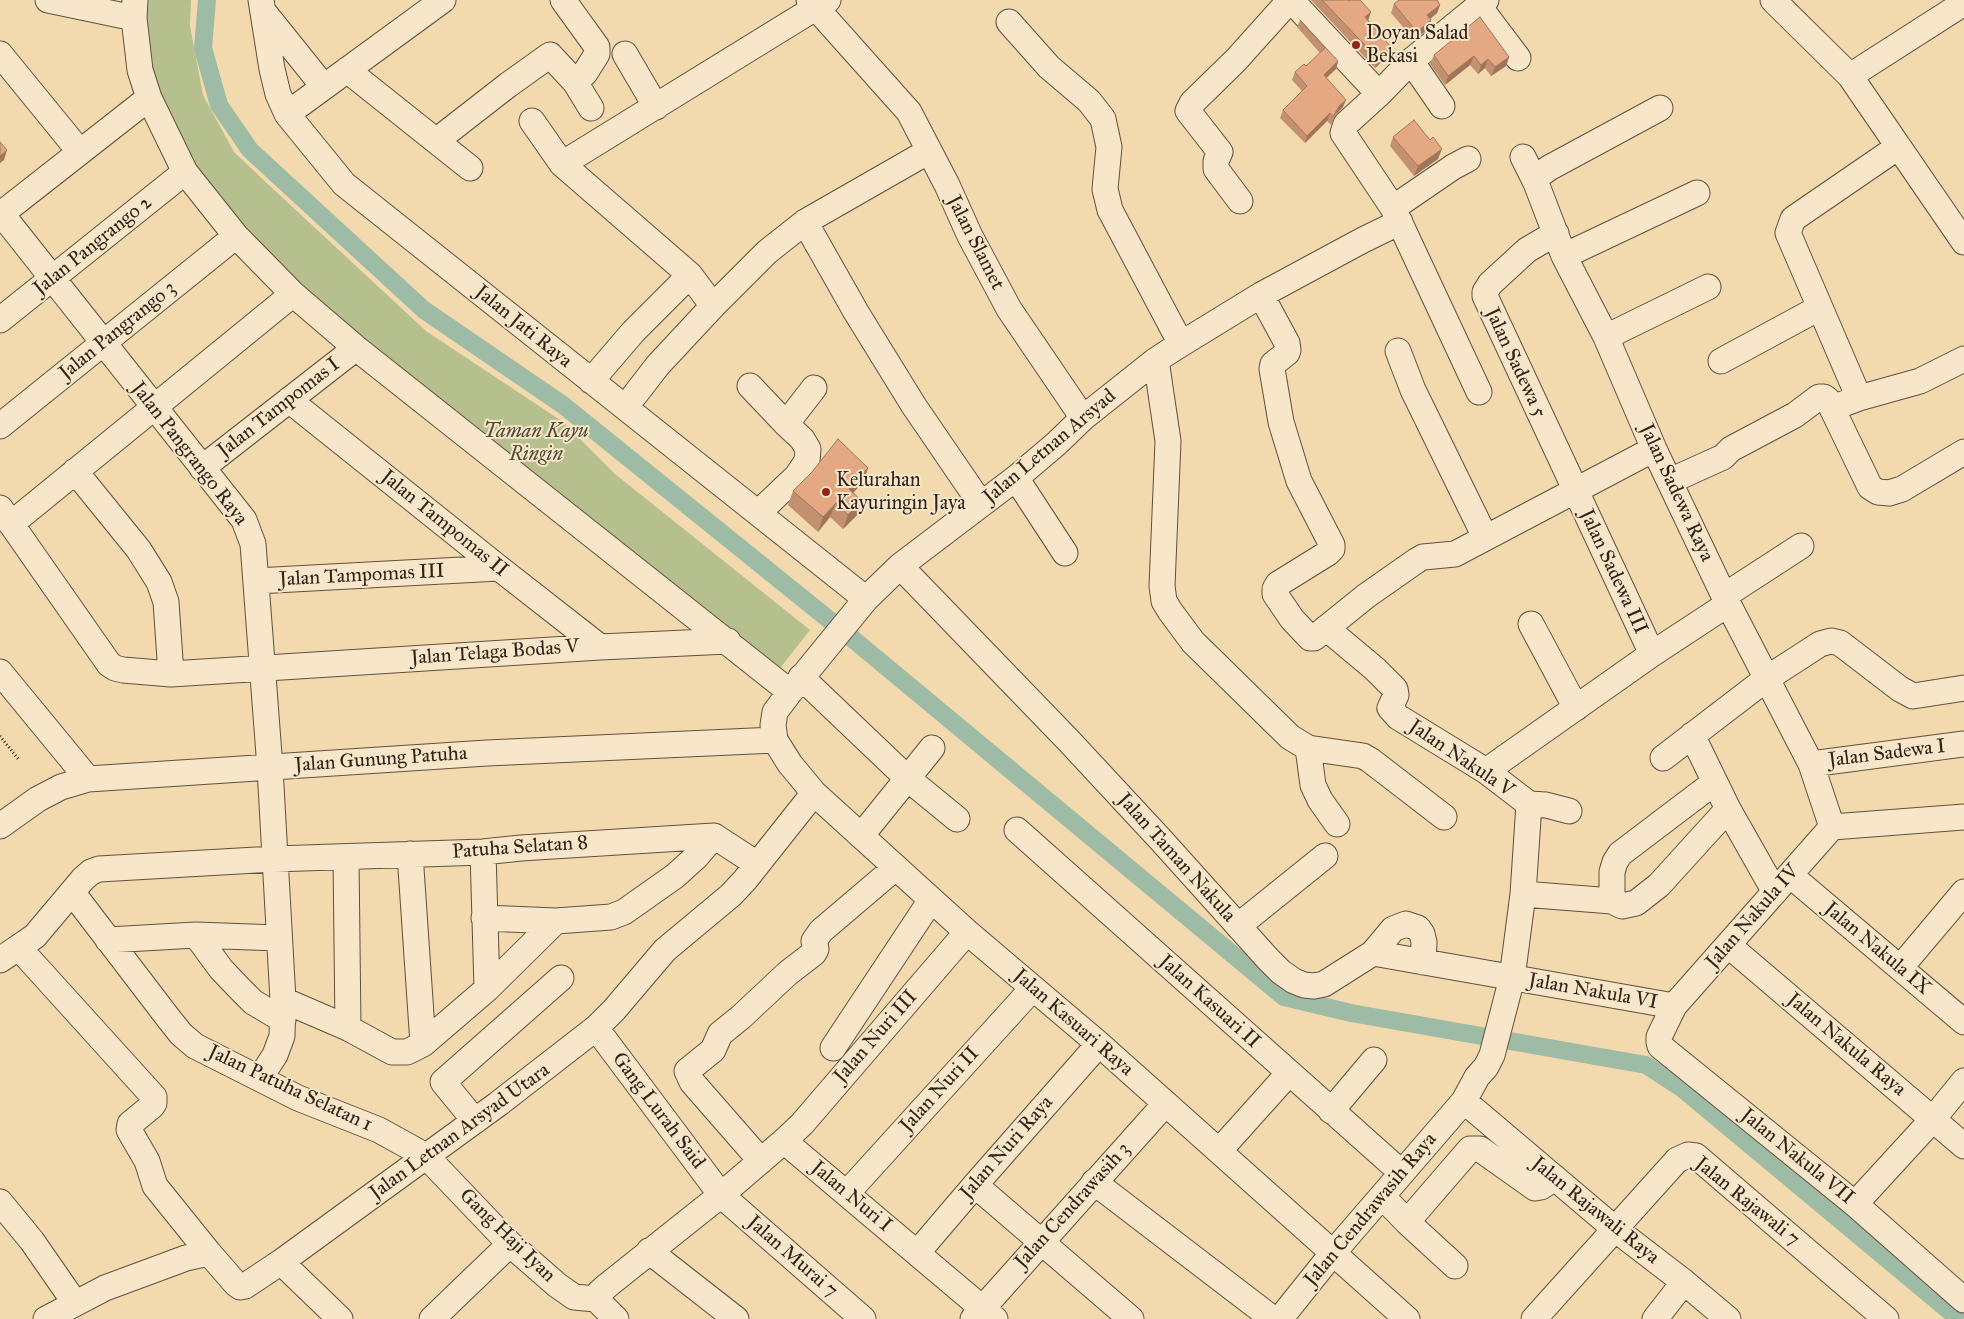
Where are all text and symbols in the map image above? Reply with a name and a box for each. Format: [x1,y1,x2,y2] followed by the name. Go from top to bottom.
[1366,22,1469,69] place label: Doyan Salad Bekasi
[1350,39,1362,51] marker: Doyan Salad Bekasi
[29,191,157,301] street label: Jalan Pangrango 2
[941,192,1009,294] street label: Jalan Slamet
[55,277,181,385] street label: Jalan Pangrango 3
[470,281,576,373] street label: Jalan Jati Raya
[1479,304,1551,422] street label: Jalan Sadewa 5
[213,353,345,463] street label: Jalan Tampomas I
[126,378,252,530] street label: Jalan Pangrango Raya
[979,385,1121,509] street label: Jalan Letnan Arsyad
[484,420,588,467] park label: Taman Kayu Ringin
[1634,420,1718,566] street label: Jalan Sadewa Raya
[375,465,513,583] street label: Jalan Tampomas II
[836,469,966,516] place label: Kelurahan Kayuringin Jaya
[820,486,832,498] marker: Kelurahan Kayuringin Jaya
[1574,506,1652,638] street label: Jalan Sadewa III
[279,560,445,592] street label: Jalan Tampomas III
[410,635,580,671] street label: Jalan Telaga Bodas V
[1404,715,1518,803] street label: Jalan Nakula V
[1827,735,1947,773] street label: Jalan Sadewa I
[294,742,468,778] street label: Jalan Gunung Patuha
[1112,789,1240,927] street label: Jalan Taman Nakula
[451,831,589,865] street label: Patuha Selatan 8
[1701,860,1805,974] street label: Jalan Nakula IV
[1819,897,1935,1001] street label: Jalan Nakula IX
[1153,950,1265,1054] street label: Jalan Kasuari II
[1008,964,1138,1082] street label: Jalan Kasuari Raya
[1527,969,1659,1015] street label: Jalan Nakula VI
[829,986,923,1088] street label: Jalan Nuri III
[1782,988,1910,1102] street label: Jalan Nakula Raya
[204,1040,376,1138] street label: Jalan Patuha Selatan 1
[895,1042,985,1138] street label: Jalan Nuri II
[606,1048,710,1174] street label: Gang Lurah Said
[365,1059,555,1205] street label: Jalan Letnan Arsyad Utara
[955,1091,1059,1205] street label: Jalan Nuri Raya
[1735,1104,1859,1210] street label: Jalan Nakula VII
[1300,1128,1442,1292] street label: Jalan Cendrawasih Raya
[1010,1138,1136,1274] street label: Jalan Cendrawasih 3
[1526,1152,1664,1270] street label: Jalan Rajawali Raya
[1690,1152,1804,1252] street label: Jalan Rajawali 7
[806,1156,896,1238] street label: Jalan Nuri I
[454,1184,560,1288] street label: Gang Haji Iyan
[742,1211,842,1303] street label: Jalan Murai 7

